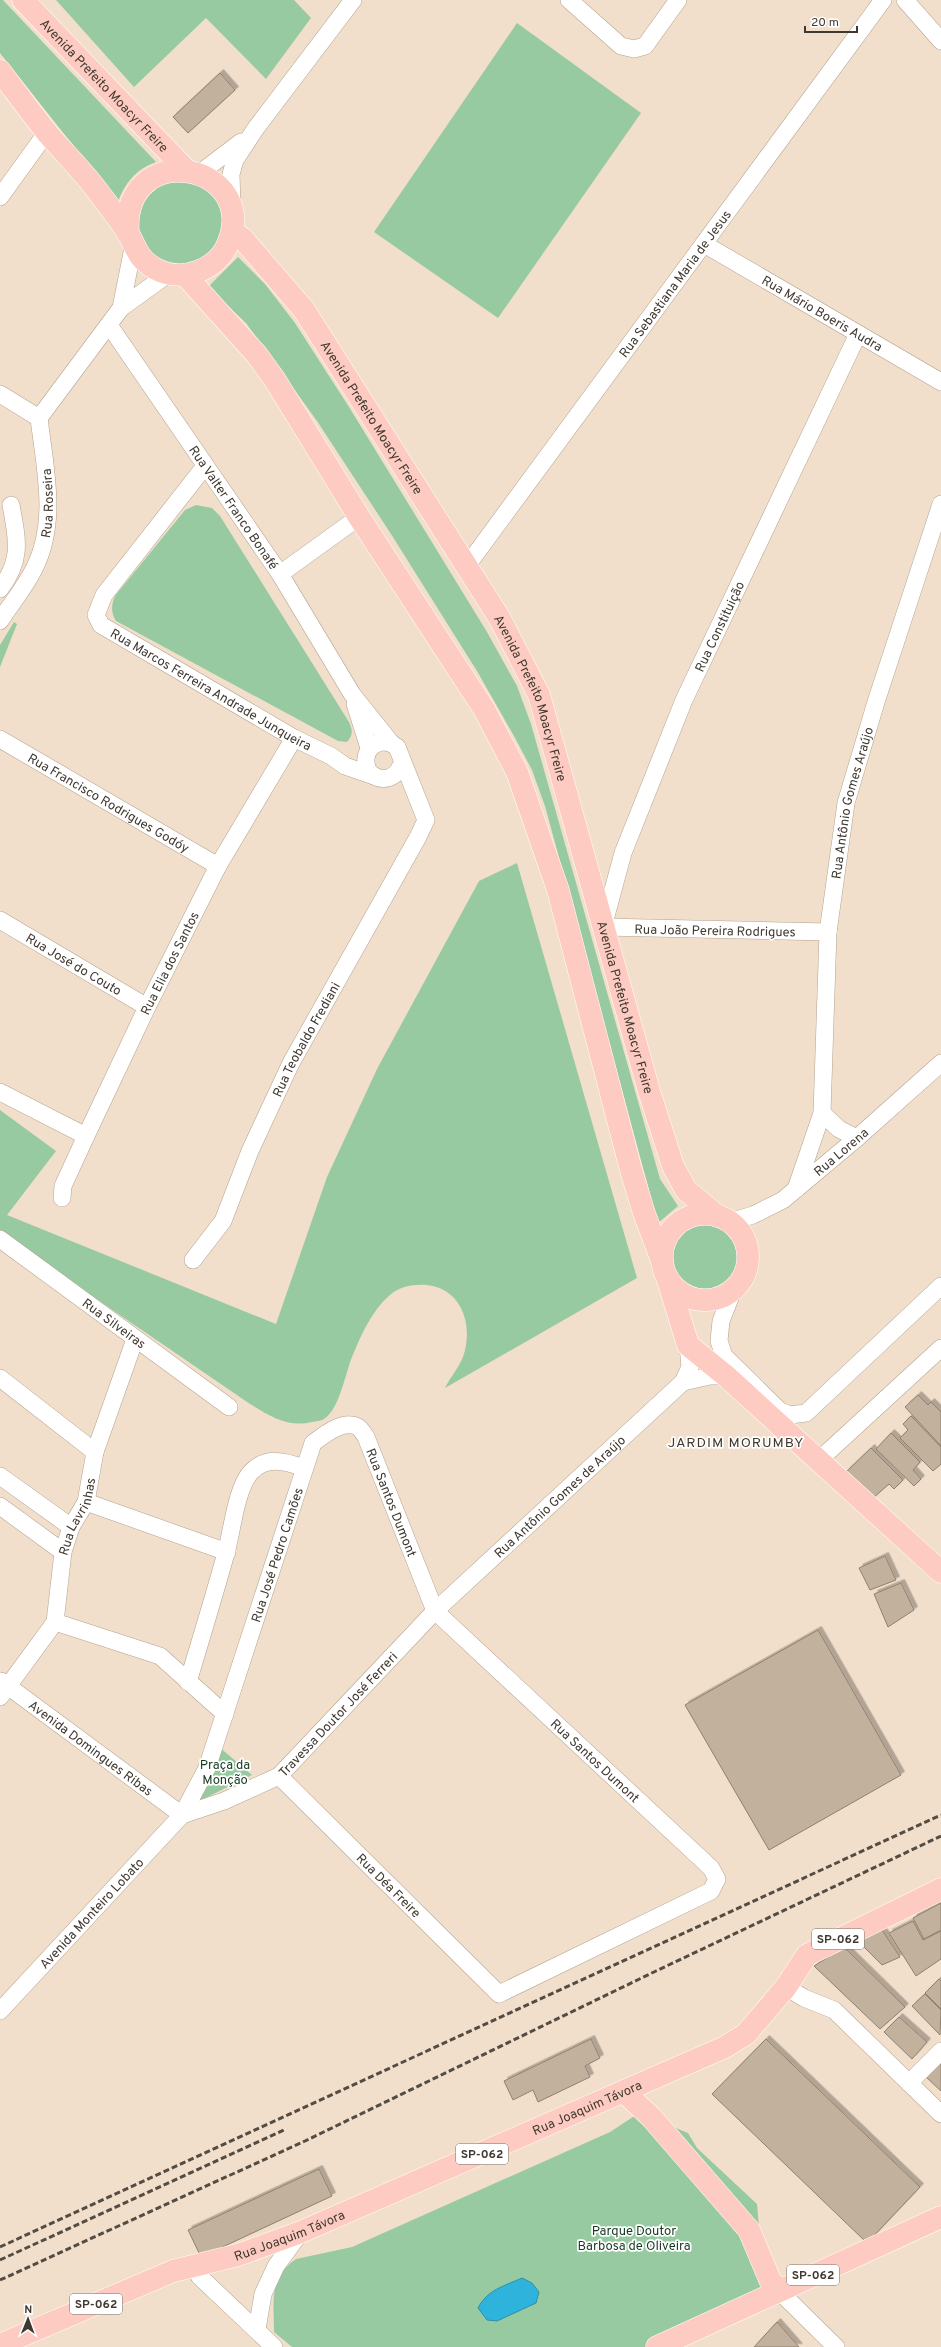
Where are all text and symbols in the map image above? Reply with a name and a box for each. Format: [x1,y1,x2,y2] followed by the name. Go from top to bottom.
[805,8,857,34] scale bar
[811,15,839,31] text: 20 m
[36,17,171,157] street label: Avenida Prefeito Moacyr Freire
[617,208,736,361] street label: Rua Sebastiana Maria de Jesus
[758,273,885,356] street label: Rua Mário Boeris Audra
[316,339,425,498] street label: Avenida Prefeito Moacyr Freire
[184,443,281,573] street label: Rua Valter Franco Bonafé
[39,468,58,539] street label: Rua Roseira
[692,579,749,675] street label: Rua Constituição
[489,612,569,784] street label: Avenida Prefeito Moacyr Freire
[107,626,313,755] street label: Rua Marcos Ferreira Andrade Junqueira
[829,725,878,880] street label: Rua Antônio Gomes Araújo
[24,751,192,857] street label: Rua Francisco Rodrigues Godóy
[138,910,204,1018] street label: Rua Elia dos Santos
[592,919,655,1096] street label: Avenida Prefeito Moacyr Freire
[634,923,796,941] street label: Rua João Pereira Rodrigues
[22,931,124,1000] street label: Rua José do Couto
[270,980,345,1100] street label: Rua Teobaldo Frediani
[812,1125,873,1181] street label: Rua Lorena
[78,1296,148,1353] street label: Rua Silveiras
[492,1433,630,1562] street label: Rua Antônio Gomes de Araújo
[668,1435,804,1452] district label: JARDIM MORUMBY
[361,1446,419,1560] street label: Rua Santos Dumont
[56,1477,100,1558] street label: Rua Lavrinhas
[249,1486,308,1625] street label: Rua José Pedro Camões
[276,1650,402,1781] street label: Travessa Doutor José Ferreri
[25,1698,155,1800] street label: Avenida Domingues Ribas
[546,1717,642,1807] street label: Rua Santos Dumont
[200,1758,250,1789] park label: Praça da Monção
[352,1851,423,1922] street label: Rua Déa Freire
[37,1855,148,1973] street label: Avenida Monteiro Lobato
[812,1929,864,1949] road number: SP-062
[530,2078,645,2140] street label: Rua Joaquim Távora
[456,2144,508,2164] road number: SP-062
[232,2208,348,2266] street label: Rua Joaquim Távora
[577,2224,691,2255] park label: Parque Doutor Barbosa de Oliveira
[787,2265,839,2285] road number: SP-062
[70,2294,122,2314] road number: SP-062
[8,2299,48,2339] north arrow
[24,2303,32,2317] text: N

